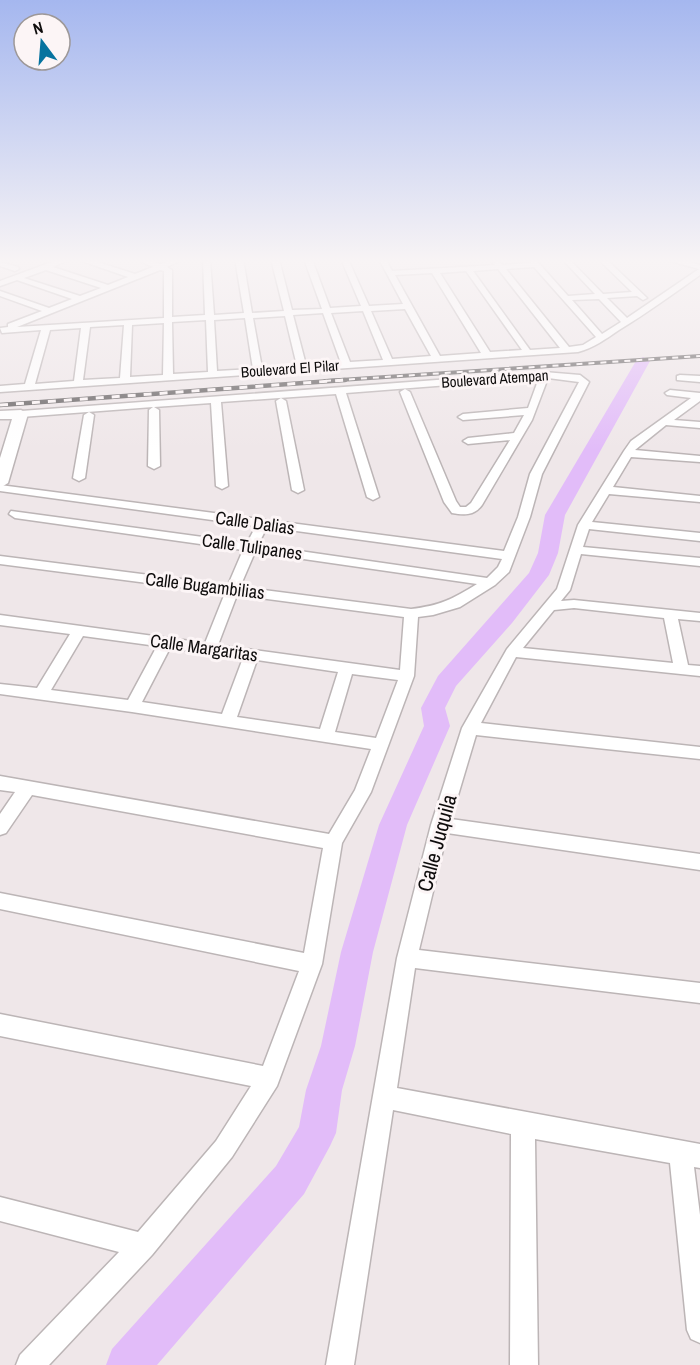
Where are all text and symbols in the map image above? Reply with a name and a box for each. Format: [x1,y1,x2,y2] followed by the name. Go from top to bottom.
[12,12,72,72] north arrow
[30,16,45,39] text: N
[240,355,340,382] street label: Boulevard El Pilar
[441,364,549,393] street label: Boulevard Atempan
[214,505,296,540] street label: Calle Dalias
[200,527,304,566] street label: Calle Tulipanes
[144,566,266,605] street label: Calle Bugambilias
[149,628,259,667] street label: Calle Margaritas
[410,791,464,895] street label: Calle Juquila

